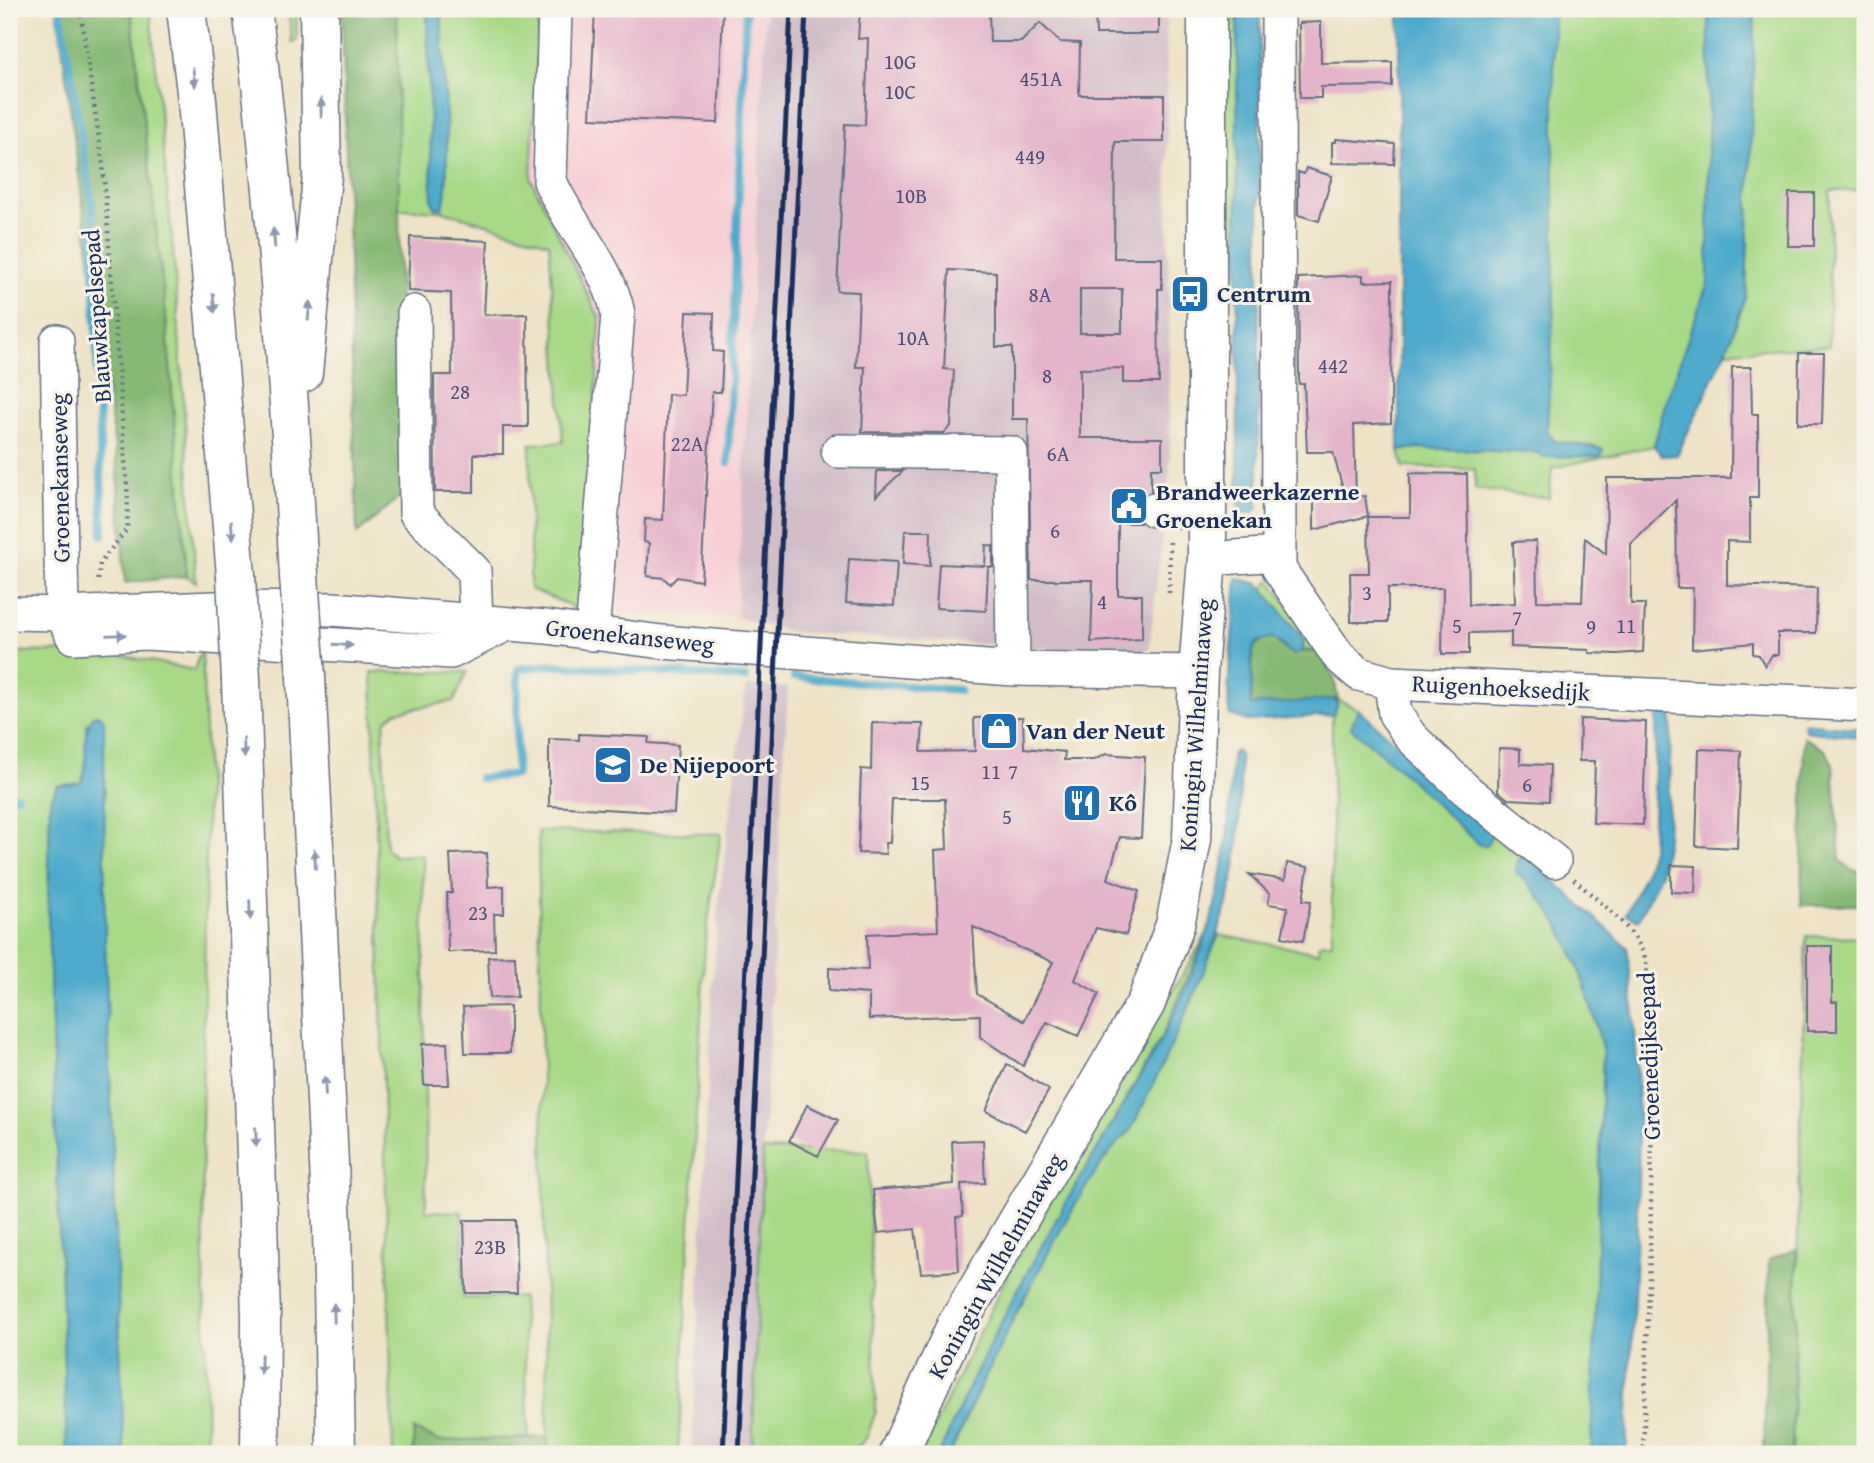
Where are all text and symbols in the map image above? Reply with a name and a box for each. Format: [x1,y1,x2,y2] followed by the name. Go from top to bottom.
[884,46,916,77] house number: 10G
[1019,63,1063,94] house number: 451A
[189,66,200,88] one-way arrow
[884,76,916,107] house number: 10C
[315,97,326,119] one-way arrow
[1015,141,1045,172] house number: 449
[895,180,927,211] house number: 10B
[268,226,279,248] one-way arrow
[73,228,120,404] street label: Blauwkapelsepad
[1169,273,1211,315] bus stop icon: Centrum
[1217,276,1311,311] place label: Centrum
[1029,279,1052,310] house number: 8A
[209,292,220,314] one-way arrow
[304,300,315,322] one-way arrow
[897,322,930,353] house number: 10A
[1318,350,1348,381] house number: 442
[1042,360,1052,391] house number: 8
[450,376,470,407] house number: 28
[41,393,78,563] street label: Groenekanseweg
[671,428,704,459] house number: 22A
[1047,438,1070,469] house number: 6A
[1156,474,1360,537] place label: Brandweerkazerne Groenekan
[1108,485,1150,527] public building icon: Brandweerkazerne Groenekan
[1050,515,1060,546] house number: 6
[227,519,238,541] one-way arrow
[1362,577,1372,608] house number: 3
[1097,586,1107,617] house number: 4
[1169,597,1222,853] street label: Koningin Wilhelminaweg
[1512,602,1522,633] house number: 7
[544,609,716,662] street label: Groenekanseweg
[1452,610,1462,641] house number: 5
[1616,610,1636,641] house number: 11
[1586,611,1596,642] house number: 9
[105,629,127,640] one-way arrow
[332,639,354,650] one-way arrow
[1411,665,1592,710] street label: Ruigenhoeksedijk
[978,710,1020,752] shop icon: Van der Neut
[1026,713,1165,748] place label: Van der Neut
[239,737,250,759] one-way arrow
[592,744,634,786] school or university icon: De Nijepoort
[640,747,774,782] place label: De Nijepoort
[981,756,1001,787] house number: 11
[1008,756,1018,787] house number: 7
[910,767,930,798] house number: 15
[1522,769,1532,800] house number: 6
[1061,782,1103,824] restaurant icon: Kô
[1109,785,1137,820] place label: Kô
[1002,801,1012,832] house number: 5
[309,847,320,869] one-way arrow
[468,897,488,928] house number: 23
[245,899,256,921] one-way arrow
[1628,971,1669,1141] street label: Groenedijksepad
[320,1075,331,1097] one-way arrow
[251,1126,262,1148] one-way arrow
[919,1146,1072,1385] street label: Koningin Wilhelminaweg
[474,1231,506,1262] house number: 23B
[328,1301,339,1323] one-way arrow
[255,1354,266,1376] one-way arrow

